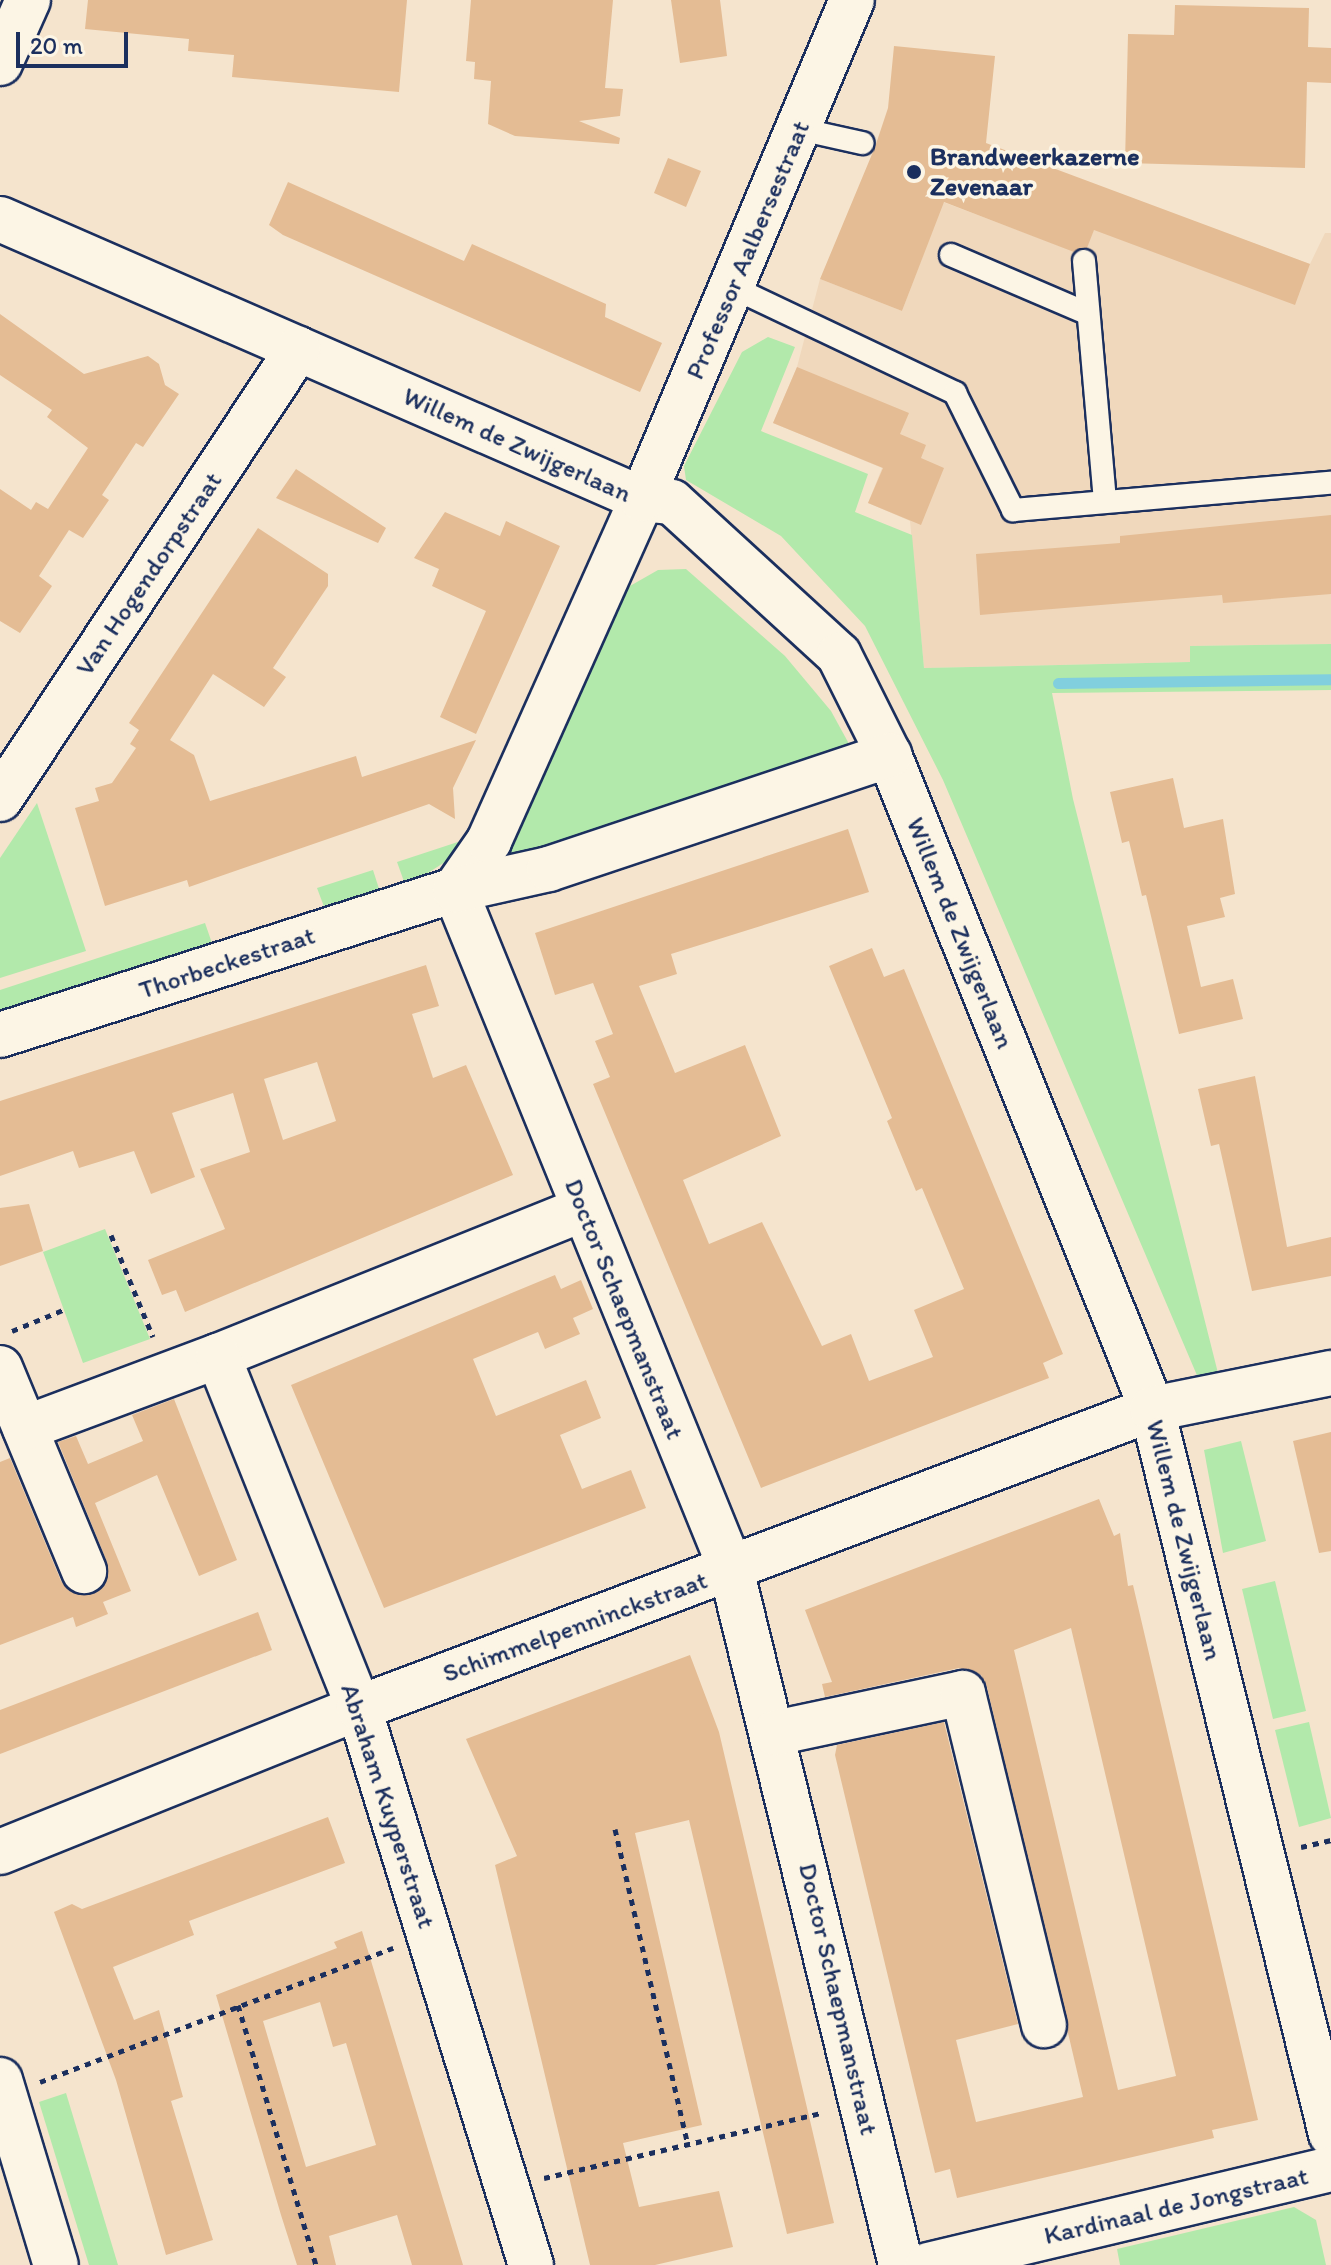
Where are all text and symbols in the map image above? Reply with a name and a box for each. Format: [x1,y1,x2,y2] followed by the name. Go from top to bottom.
[20,16,132,66] scale bar
[30,31,83,60] text: 20 m
[679,116,817,384] street label: Professor Aalbersestraat
[930,141,1140,202] place label: Brandweerkazerne Zevenaar
[905,163,923,181] marker: Brandweerkazerne Zevenaar
[398,381,636,509] street label: Willem de Zwijgerlaan
[70,467,228,681] street label: Van Hogendorpstraat
[899,813,1021,1053] street label: Willem de Zwijgerlaan
[135,920,319,1006] street label: Thorbeckestraat
[557,1174,691,1444] street label: Doctor Schaepmanstraat
[1139,1417,1229,1663] street label: Willem de Zwijgerlaan
[438,1565,712,1689] street label: Schimmelpenninckstraat
[334,1680,442,1932] street label: Abraham Kuyperstraat
[792,1860,884,2138] street label: Doctor Schaepmanstraat
[1041,2161,1311,2251] street label: Kardinaal de Jongstraat

